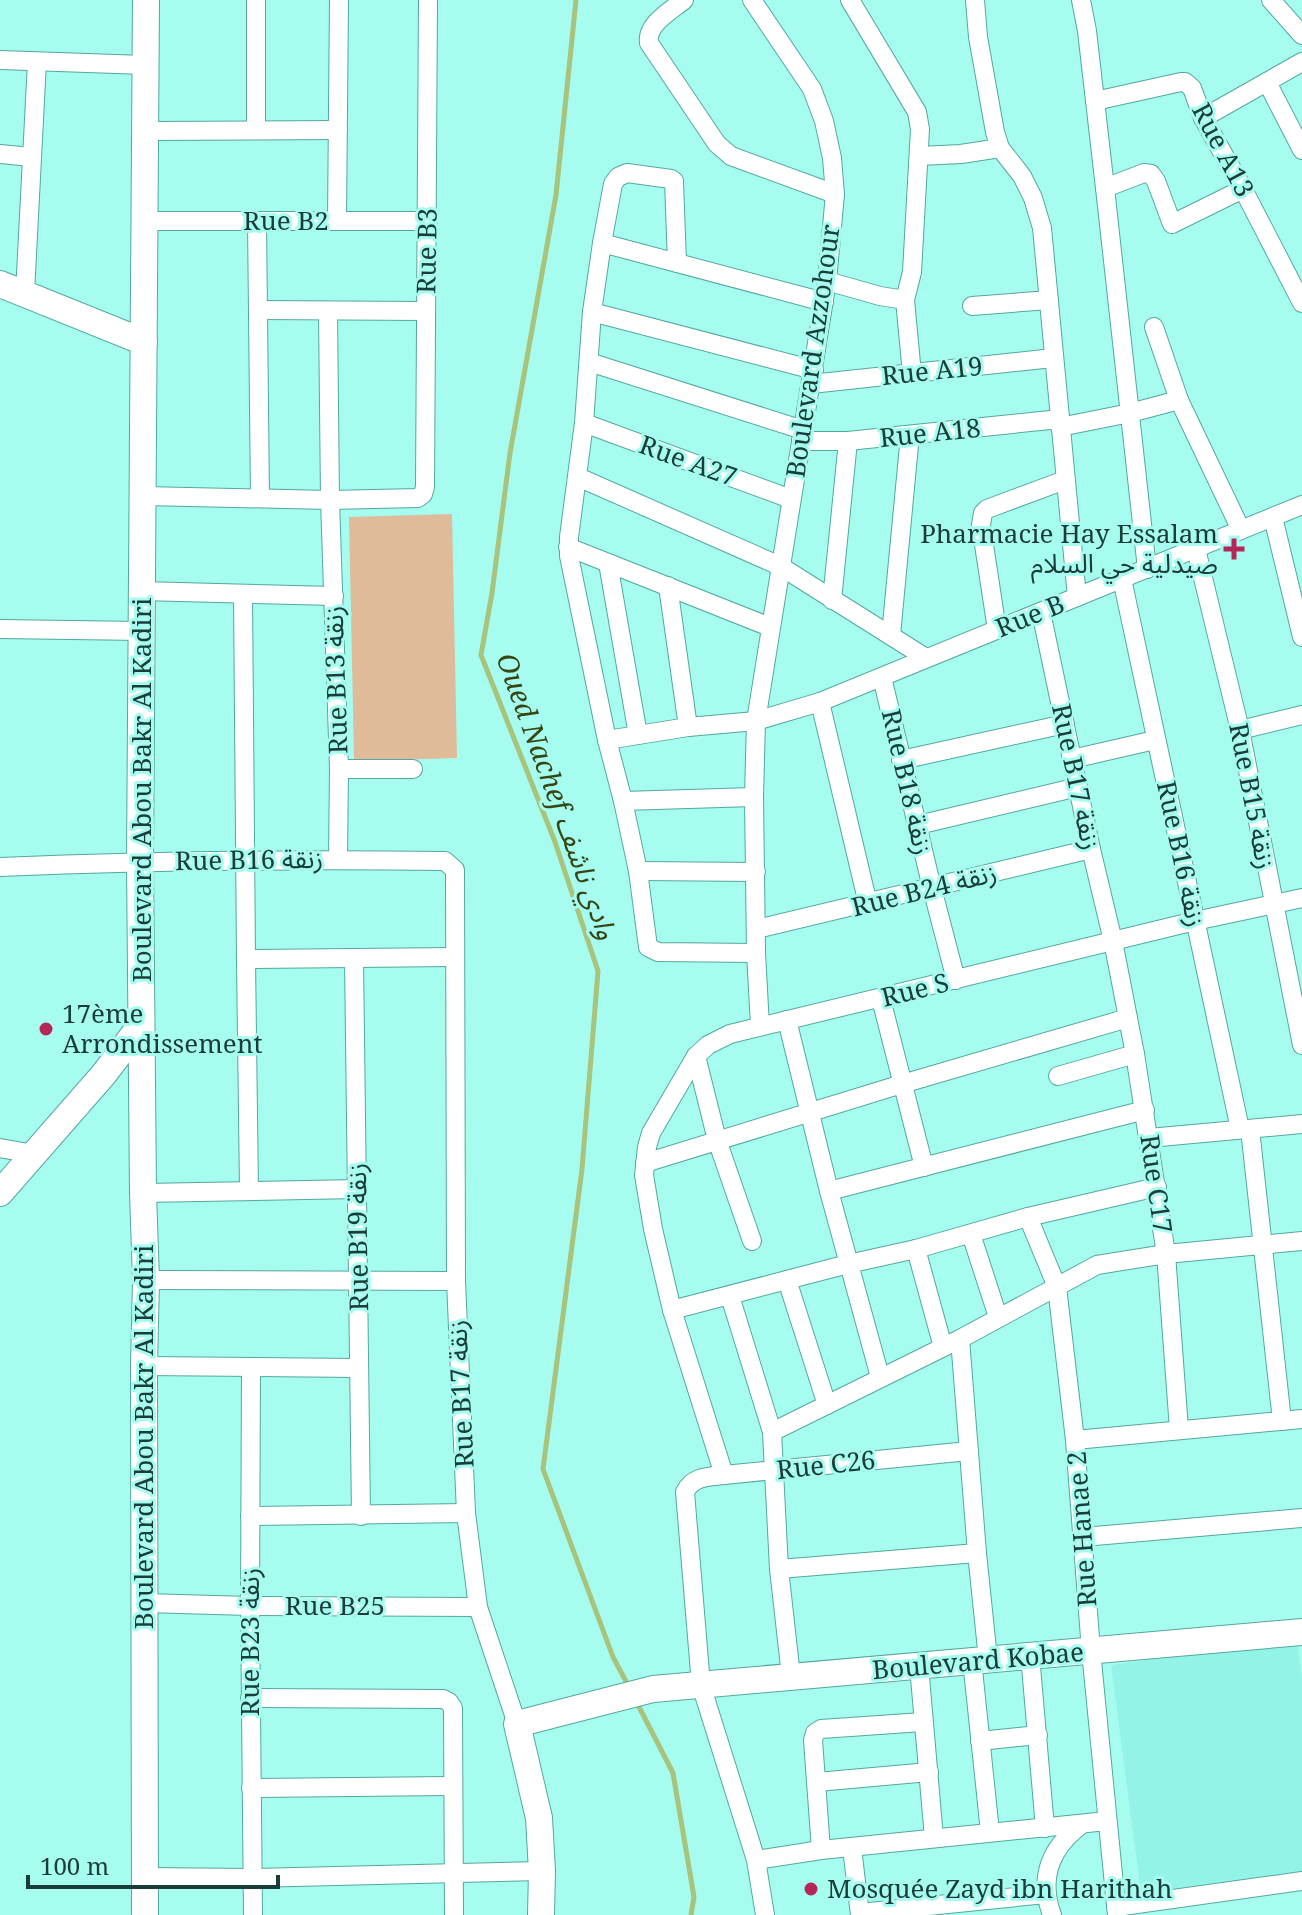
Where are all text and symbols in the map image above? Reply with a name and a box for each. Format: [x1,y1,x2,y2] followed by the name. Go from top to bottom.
[1184,96,1264,203] street label: Rue A13
[243,202,329,238] street label: Rue B2
[407,208,445,294] street label: Rue B3
[776,222,848,480] street label: Boulevard Azzohour
[879,347,984,393] street label: Rue A19
[877,409,982,455] street label: Rue A18
[634,426,742,494] street label: Rue A27
[920,515,1218,584] place label: Pharmacie Hay Essalam صيدلية حي السلام
[1225,540,1243,558] marker: Pharmacie Hay Essalam صيدلية حي السلام
[990,585,1069,645] street label: Rue B
[123,598,159,982] street label: Boulevard Abou Bakr Al Kadiri
[314,605,356,755] street label: Rue B13 زنقة
[484,647,628,946] water label: Oued Nachef وادي ناشف
[1044,700,1110,853] street label: Rue B17 زنقة
[874,705,942,858] street label: Rue B18 زنقة
[1221,720,1285,872] street label: Rue B15 زنقة
[1149,777,1215,930] street label: Rue B16 زنقة
[175,840,323,878] street label: Rue B16 زنقة
[847,854,1000,924] street label: Rue B24 زنقة
[877,963,952,1015] street label: Rue S
[62,995,263,1061] place label: 17ème Arrondissement
[37,1020,55,1038] marker: 17ème Arrondissement
[1132,1132,1182,1236] street label: Rue C17
[338,1163,376,1311] street label: Rue B19 زنقة
[125,1245,161,1629] street label: Boulevard Abou Bakr Al Kadiri
[438,1319,482,1469] street label: Rue B17 زنقة
[775,1441,877,1487] street label: Rue C26
[1058,1450,1104,1608] street label: Rue Hanae 2
[231,1568,267,1716] street label: Rue B23 زنقة
[285,1587,385,1623] street label: Rue B25
[871,1633,1085,1687] street label: Boulevard Kobae
[28,1839,278,1889] scale bar
[40,1849,109,1882] text: 100 m
[827,1870,1173,1906] place label: Mosquée Zayd ibn Harithah
[802,1880,820,1898] marker: Mosquée Zayd ibn Harithah

